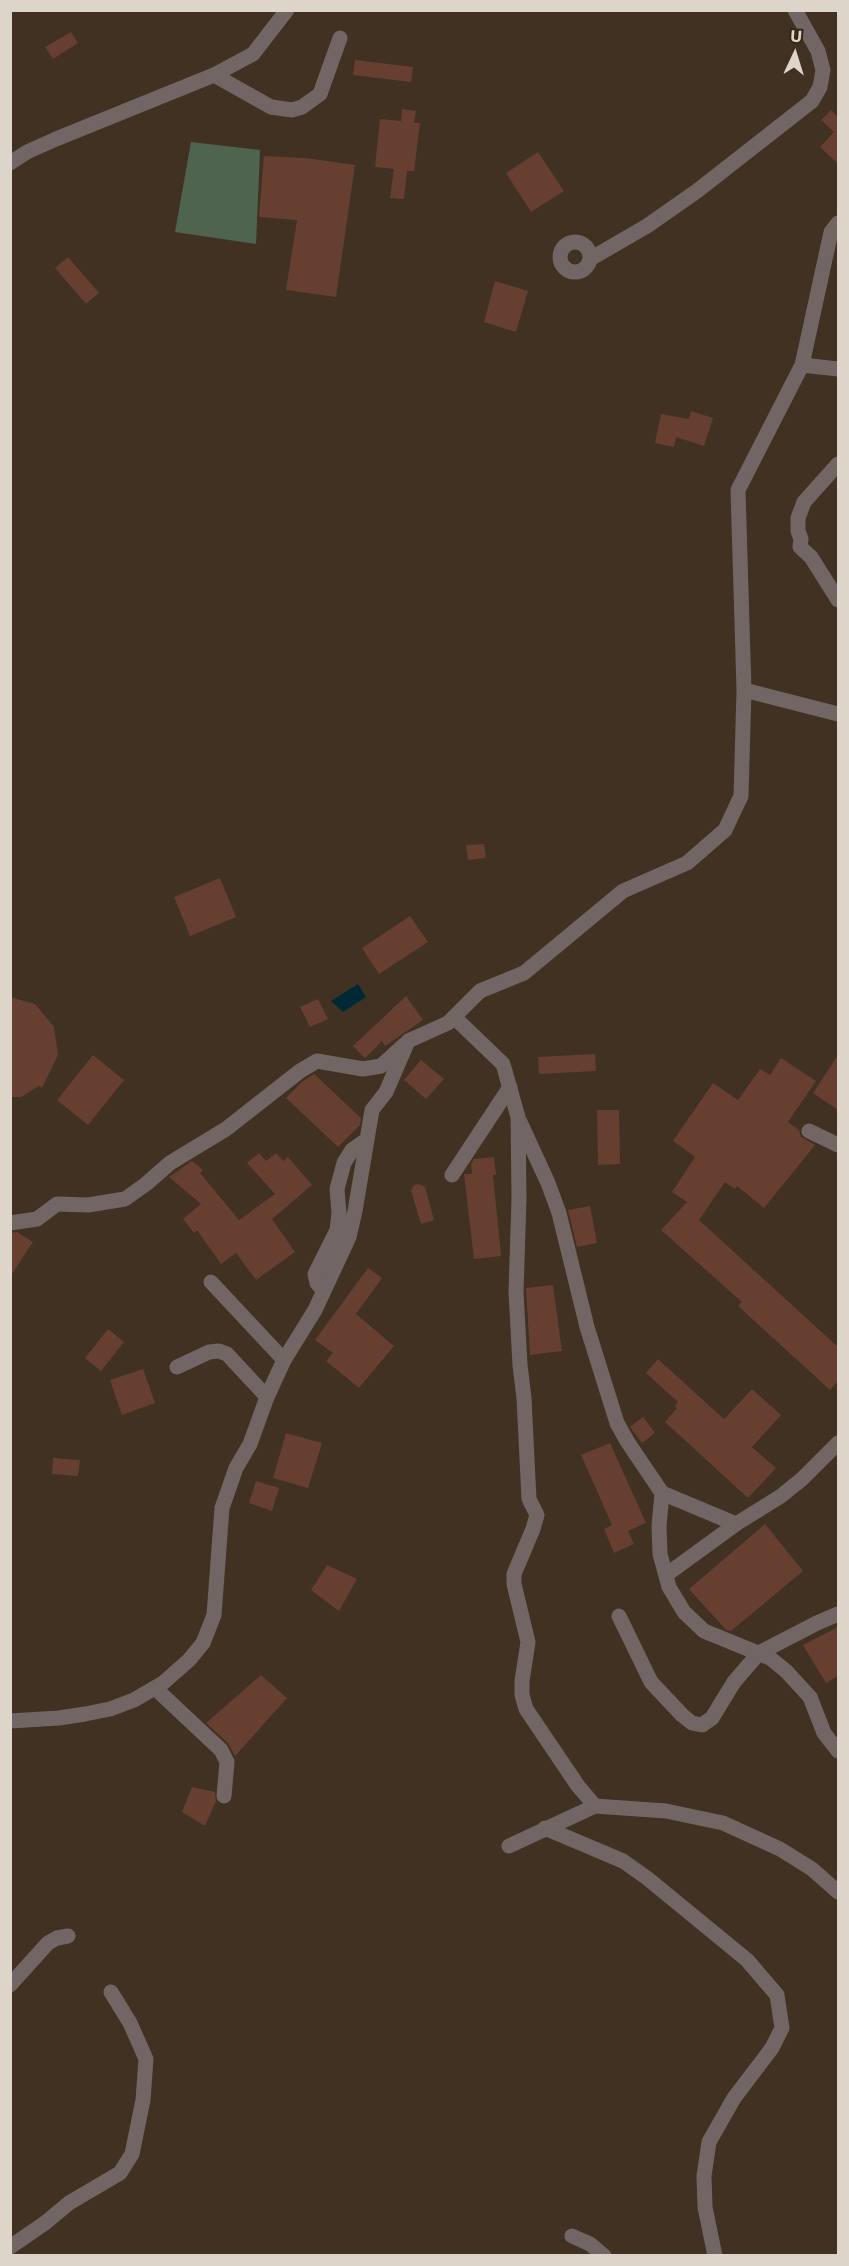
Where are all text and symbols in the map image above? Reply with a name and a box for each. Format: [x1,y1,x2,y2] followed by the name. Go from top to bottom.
[765,24,825,84] north arrow
[790,26,803,45] text: U

